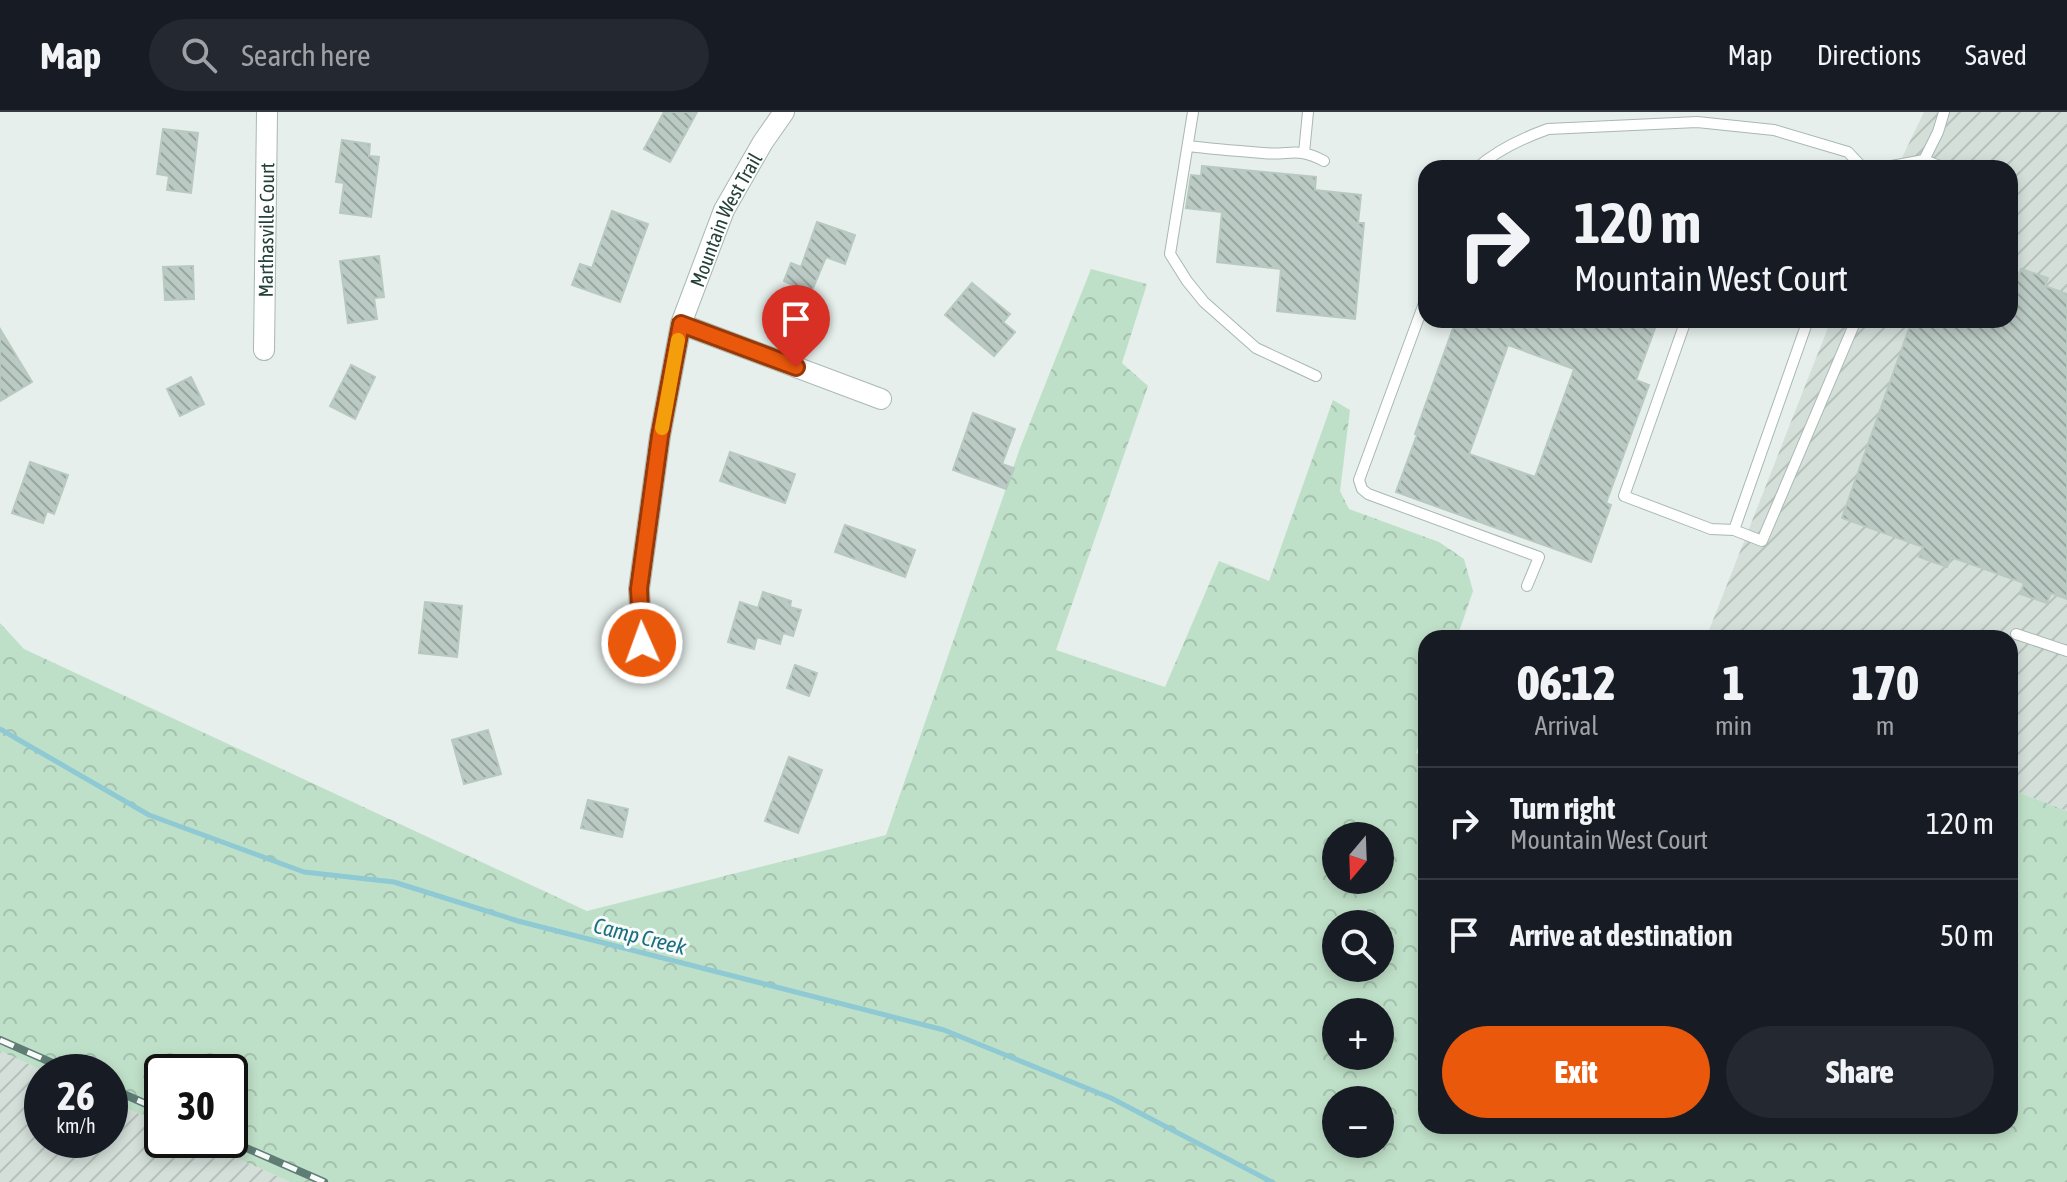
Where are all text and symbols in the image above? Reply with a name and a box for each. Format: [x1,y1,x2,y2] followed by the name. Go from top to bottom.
[149,19,709,91] search box
[177,33,221,77] icon: search
[40,34,101,77] text: Map
[241,38,371,72] text: Search here
[1728,39,1773,71] text: Map
[1817,39,1921,71] text: Directions
[1965,39,2027,71] text: Saved
[685,148,766,290] street label: Mountain West Trail
[253,162,278,298] street label: Marthasville Court
[1574,191,1701,255] text: 120 m
[1442,192,1546,296] icon: right
[1574,257,1848,299] text: Mountain West Court
[762,285,830,367] pin
[774,297,818,341] icon: arrive
[600,601,684,685] position arrow
[1517,655,1616,710] text: 06:12
[1722,655,1745,710] text: 1
[1851,655,1919,710] text: 170
[1535,711,1598,741] text: Arrival
[1715,711,1752,741] text: min
[1876,711,1894,741] text: m
[1510,791,1616,825] text: Turn right
[1442,801,1486,845] icon: right
[1926,806,1994,840] text: 120 m
[1322,822,1394,894] north arrow
[1322,822,1394,1158] map controls
[1510,825,1708,855] text: Mountain West Court
[1322,910,1394,982] button: search
[591,912,689,960] water label: Camp Creek
[1442,913,1486,957] icon: arrive
[1510,918,1732,952] text: Arrive at destination
[1940,918,1994,952] text: 50 m
[1322,998,1394,1070] button: +
[1442,1026,1710,1118] button: Exit
[1726,1026,1994,1118] button: Share
[144,1054,248,1158] speed limit sign: 30
[57,1073,95,1118] text: 26
[1322,1086,1394,1158] button: −
[56,1114,96,1137] text: km/h

